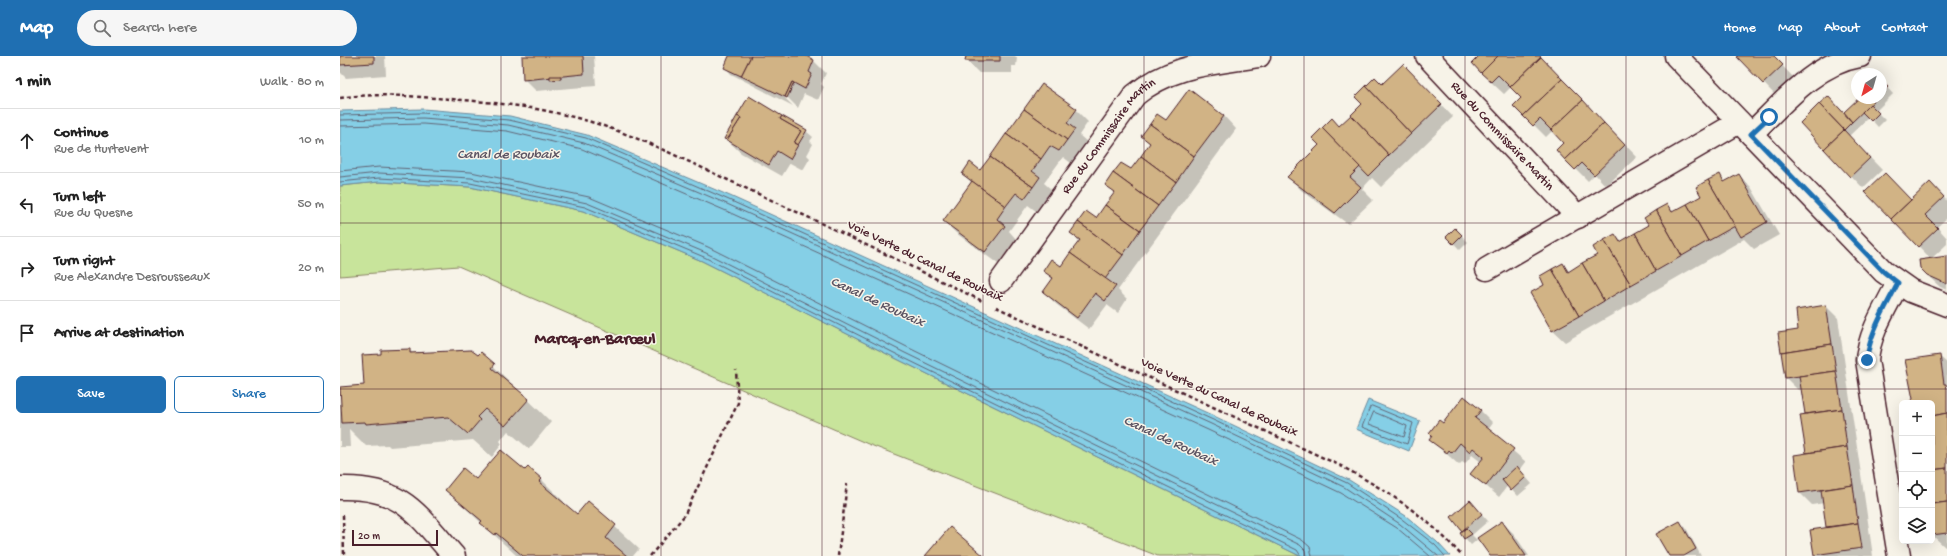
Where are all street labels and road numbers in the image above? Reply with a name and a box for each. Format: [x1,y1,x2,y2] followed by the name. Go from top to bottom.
[1059,75,1159,197] street label: Rue du Commissaire Martin
[1448,79,1557,194] street label: Rue du Commissaire Martin
[845,217,1005,307] street label: Voie Verte du Canal de Roubaix
[1138,355,1300,441] street label: Voie Verte du Canal de Roubaix

